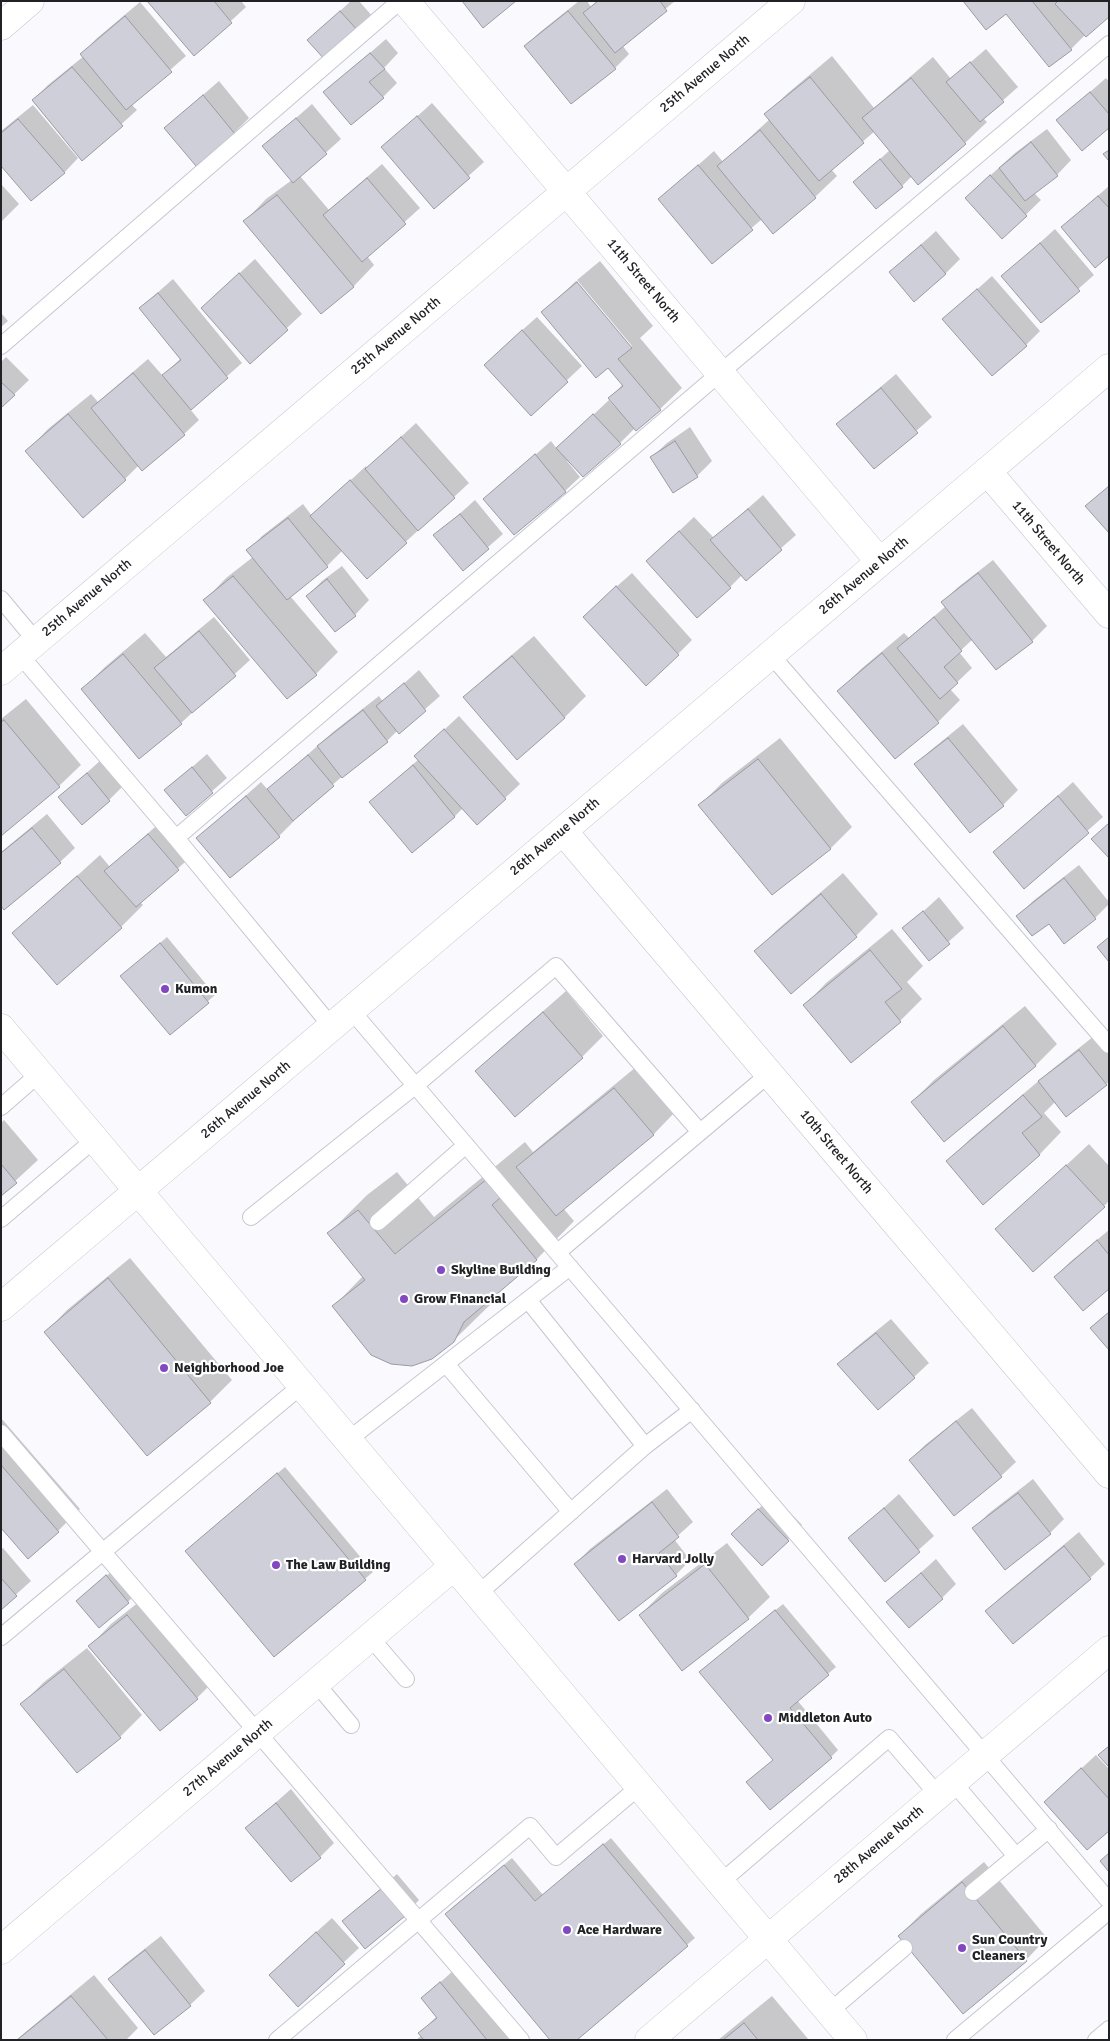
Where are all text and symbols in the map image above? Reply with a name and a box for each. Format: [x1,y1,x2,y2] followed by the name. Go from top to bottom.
[657,31,753,117] street label: 25th Avenue North
[603,235,683,327] street label: 11th Street North
[348,293,444,379] street label: 25th Avenue North
[1008,497,1088,589] street label: 11th Street North
[816,533,912,619] street label: 26th Avenue North
[39,555,135,641] street label: 25th Avenue North
[507,794,603,880] street label: 26th Avenue North
[175,981,217,997] place label: Kumon
[159,983,171,995] marker: Kumon
[198,1057,294,1143] street label: 26th Avenue North
[796,1106,876,1198] street label: 10th Street North
[451,1262,551,1278] place label: Skyline Building
[435,1264,447,1276] marker: Skyline Building
[414,1291,506,1307] place label: Grow Financial
[398,1293,410,1305] marker: Grow Financial
[174,1360,284,1376] place label: Neighborhood Joe
[158,1362,170,1374] marker: Neighborhood Joe
[632,1551,714,1567] place label: Harvard Jolly
[616,1553,628,1565] marker: Harvard Jolly
[286,1557,390,1573] place label: The Law Building
[270,1559,282,1571] marker: The Law Building
[778,1710,872,1726] place label: Middleton Auto
[762,1712,774,1724] marker: Middleton Auto
[180,1715,276,1801] street label: 27th Avenue North
[831,1802,927,1888] street label: 28th Avenue North
[577,1922,662,1938] place label: Ace Hardware
[561,1924,573,1936] marker: Ace Hardware
[972,1932,1048,1964] place label: Sun Country Cleaners
[956,1942,968,1954] marker: Sun Country Cleaners

